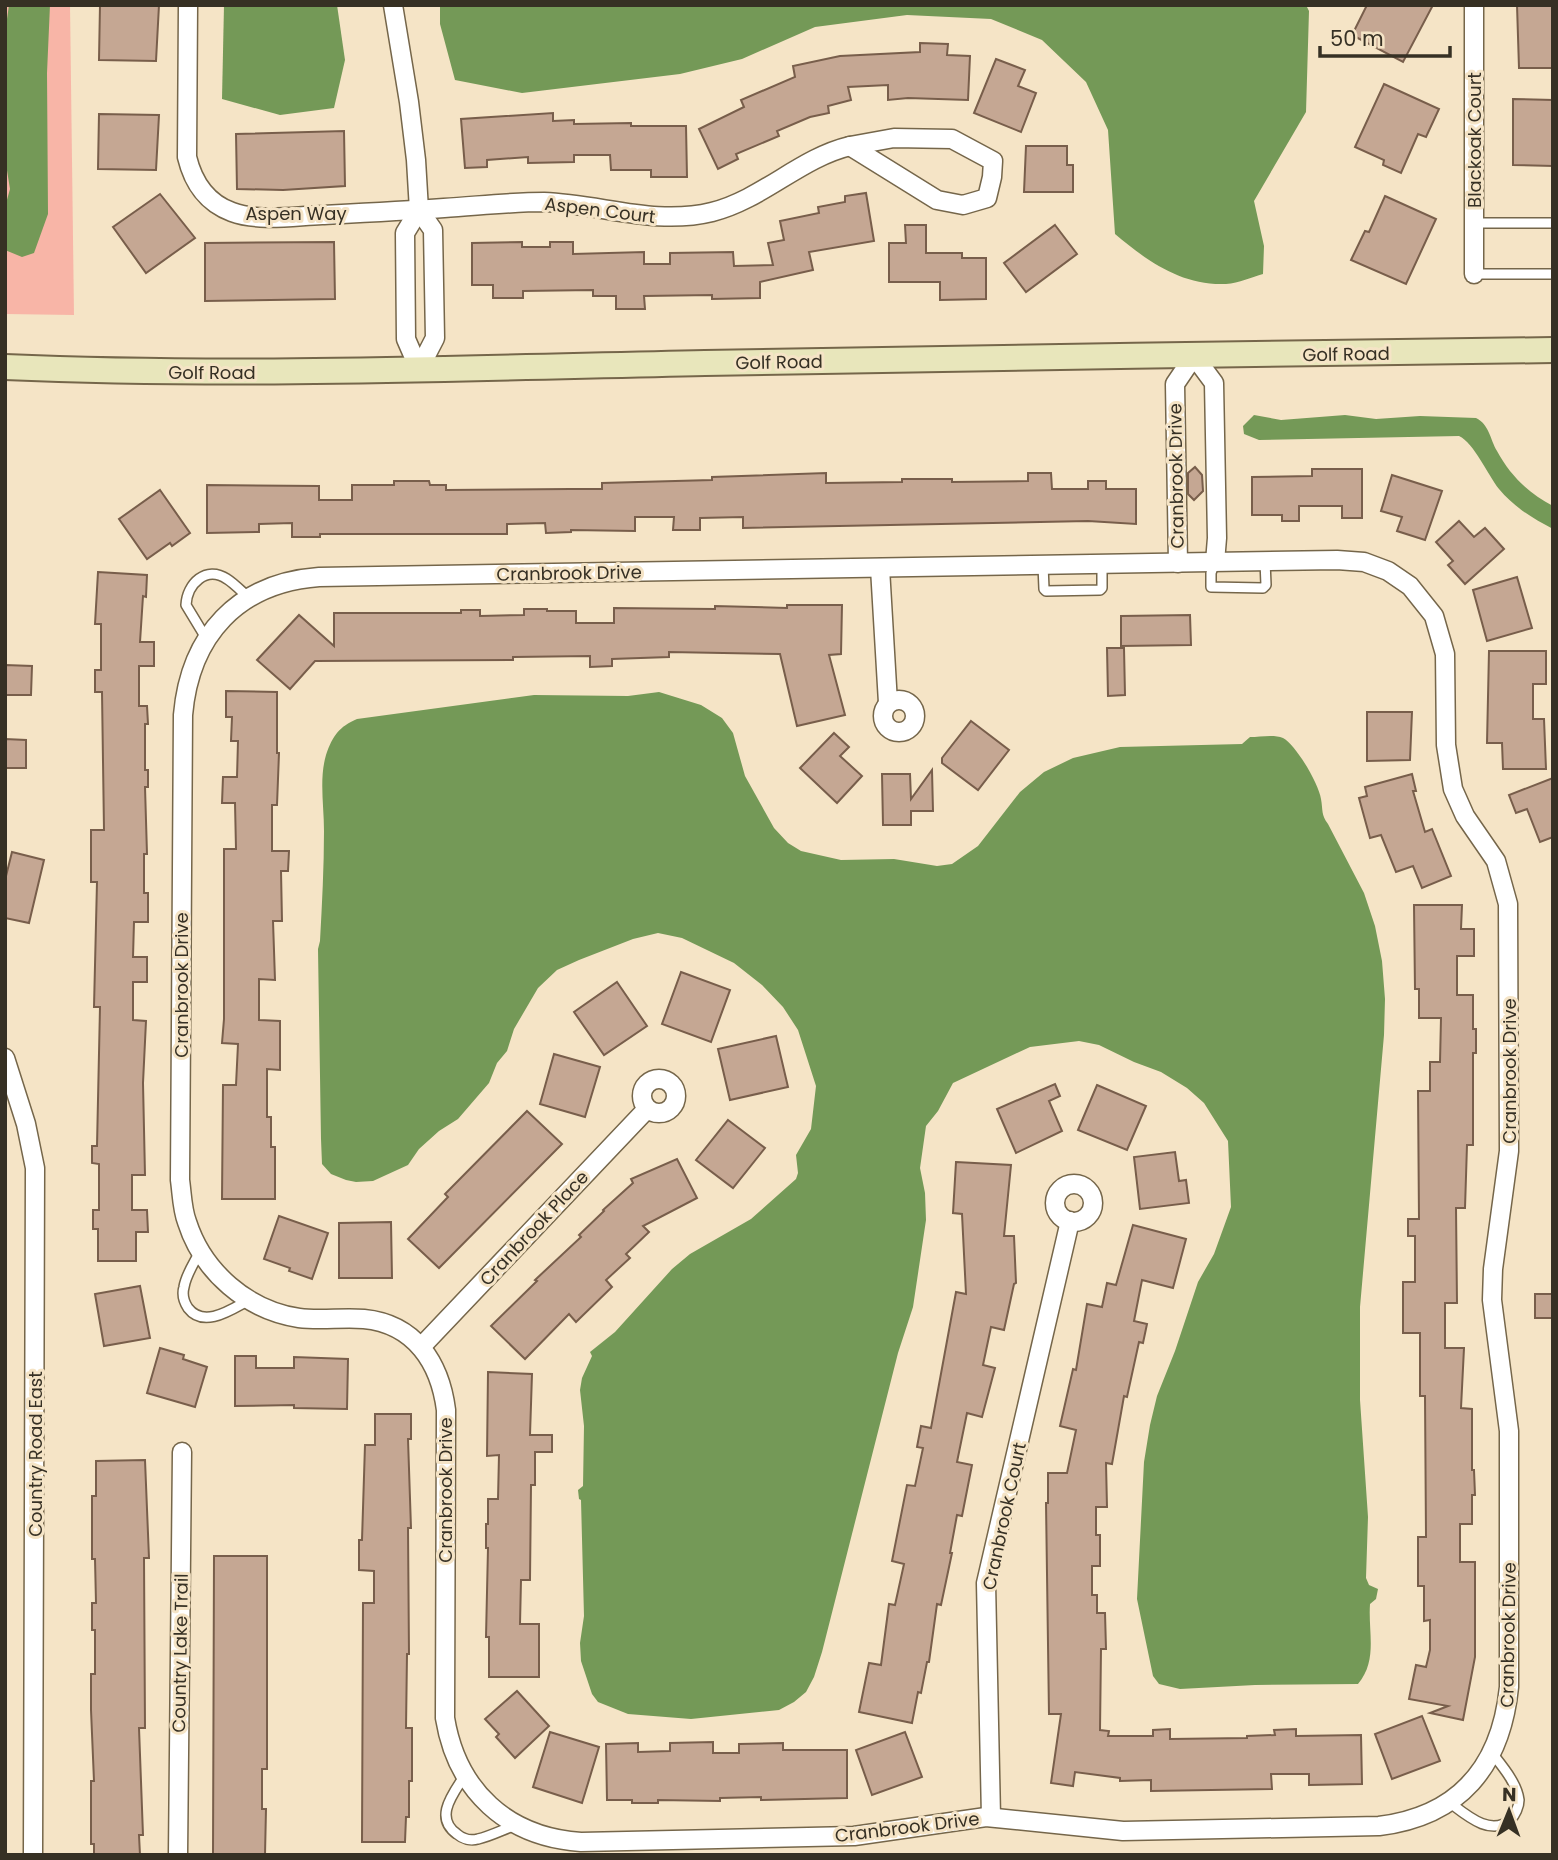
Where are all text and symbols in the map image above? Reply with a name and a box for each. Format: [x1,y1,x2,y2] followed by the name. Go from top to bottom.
[1320,14,1450,58] scale bar
[1330,24,1384,53] text: 50 m
[1462,72,1487,208] street label: Blackoak Court
[543,191,657,229] street label: Aspen Court
[245,201,347,226] street label: Aspen Way
[1302,341,1390,367] street label: Golf Road
[735,349,823,375] street label: Golf Road
[168,360,256,385] street label: Golf Road
[1162,403,1190,549] street label: Cranbrook Drive
[496,559,642,587] street label: Cranbrook Drive
[169,912,194,1058] street label: Cranbrook Drive
[1497,998,1522,1144] street label: Cranbrook Drive
[474,1165,594,1291] street label: Cranbrook Place
[23,1371,48,1537] street label: Country Road East
[433,1417,458,1563] street label: Cranbrook Drive
[976,1440,1032,1592] street label: Cranbrook Court
[1494,1562,1522,1708] street label: Cranbrook Drive
[166,1573,194,1733] street label: Country Lake Trail
[1474,1776,1544,1846] north arrow
[1502,1781,1517,1808] text: N
[833,1806,981,1848] street label: Cranbrook Drive

